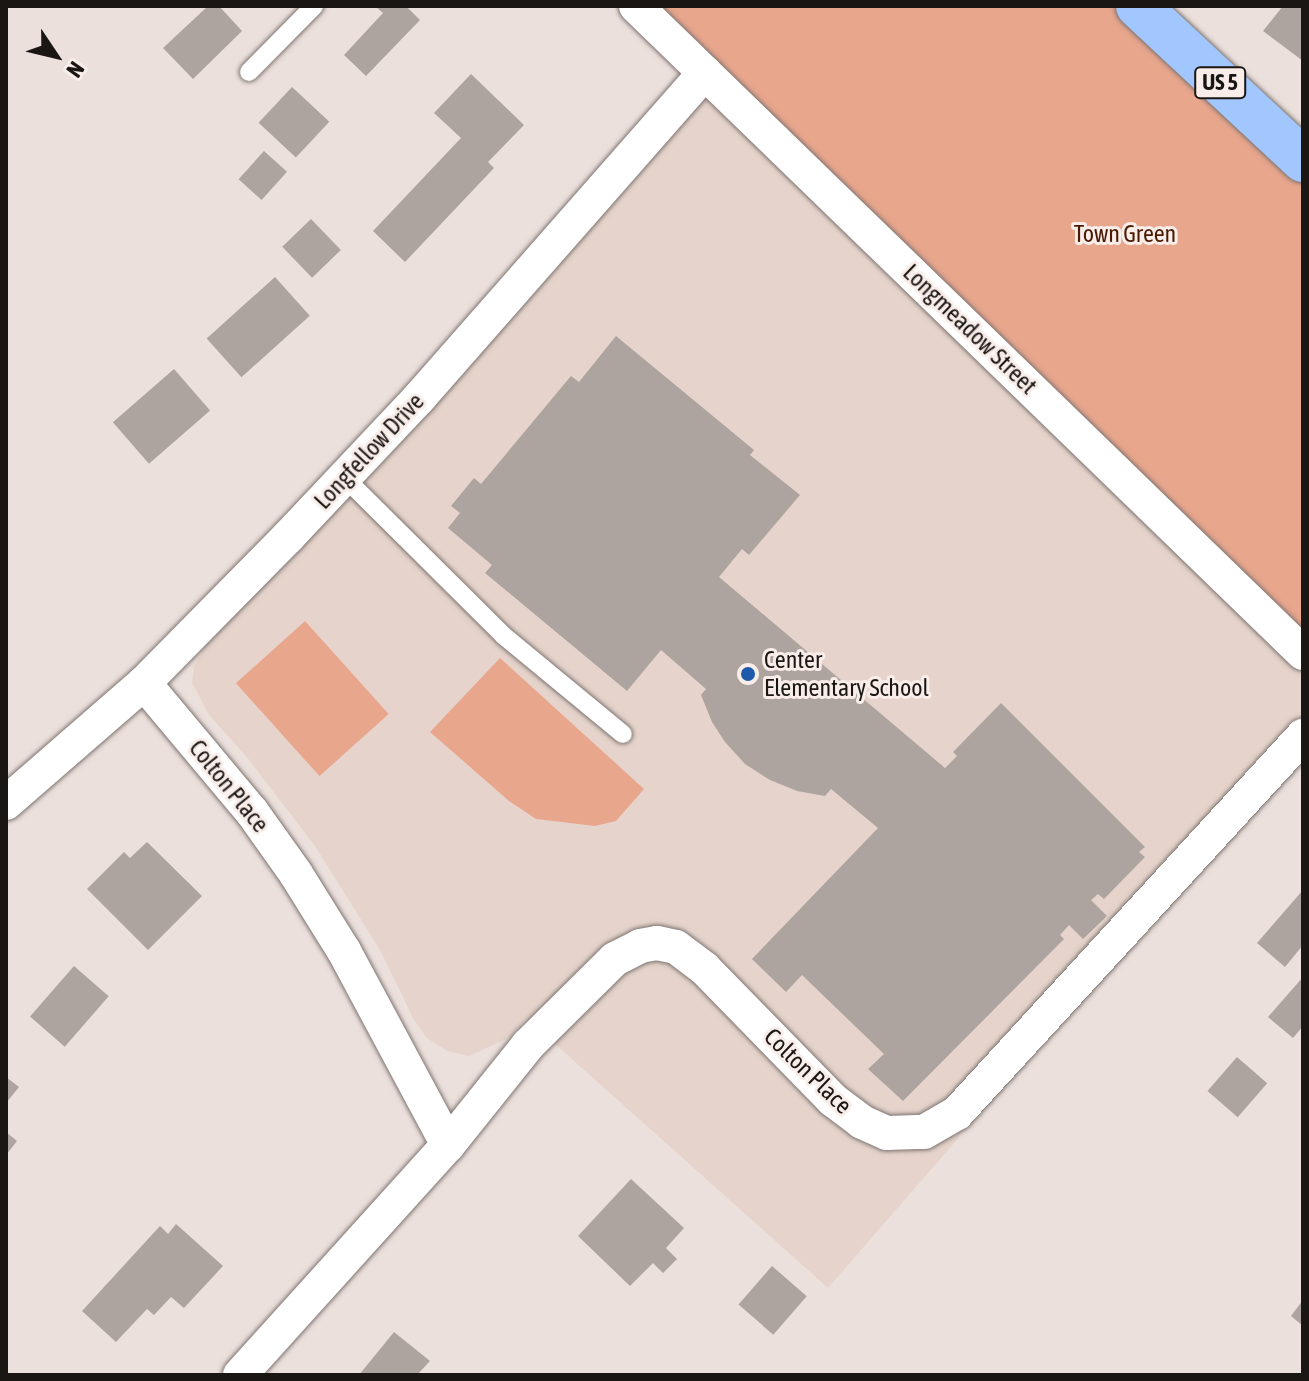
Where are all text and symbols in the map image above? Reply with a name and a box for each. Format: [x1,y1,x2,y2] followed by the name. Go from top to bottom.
[16,16,96,96] north arrow
[61,57,90,83] text: N
[1194,65,1246,101] road number: US 5
[1074,220,1176,248] park label: Town Green
[897,258,1043,400] street label: Longmeadow Street
[308,387,430,515] street label: Longfellow Drive
[764,646,929,702] place label: Center Elementary School
[739,665,757,683] marker: Center Elementary School
[183,734,275,838] street label: Colton Place
[758,1022,858,1120] street label: Colton Place

